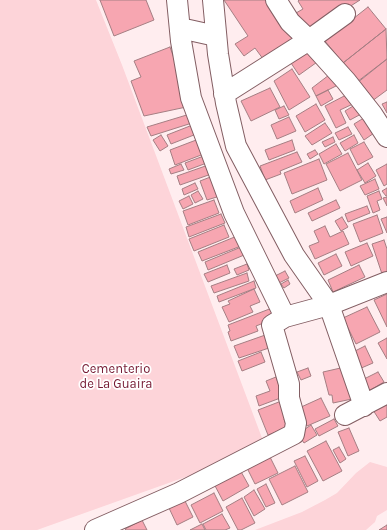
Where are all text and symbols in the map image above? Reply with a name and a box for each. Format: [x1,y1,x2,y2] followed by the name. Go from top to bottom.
[80,361,152,392] park label: Cementerio de La Guaira

